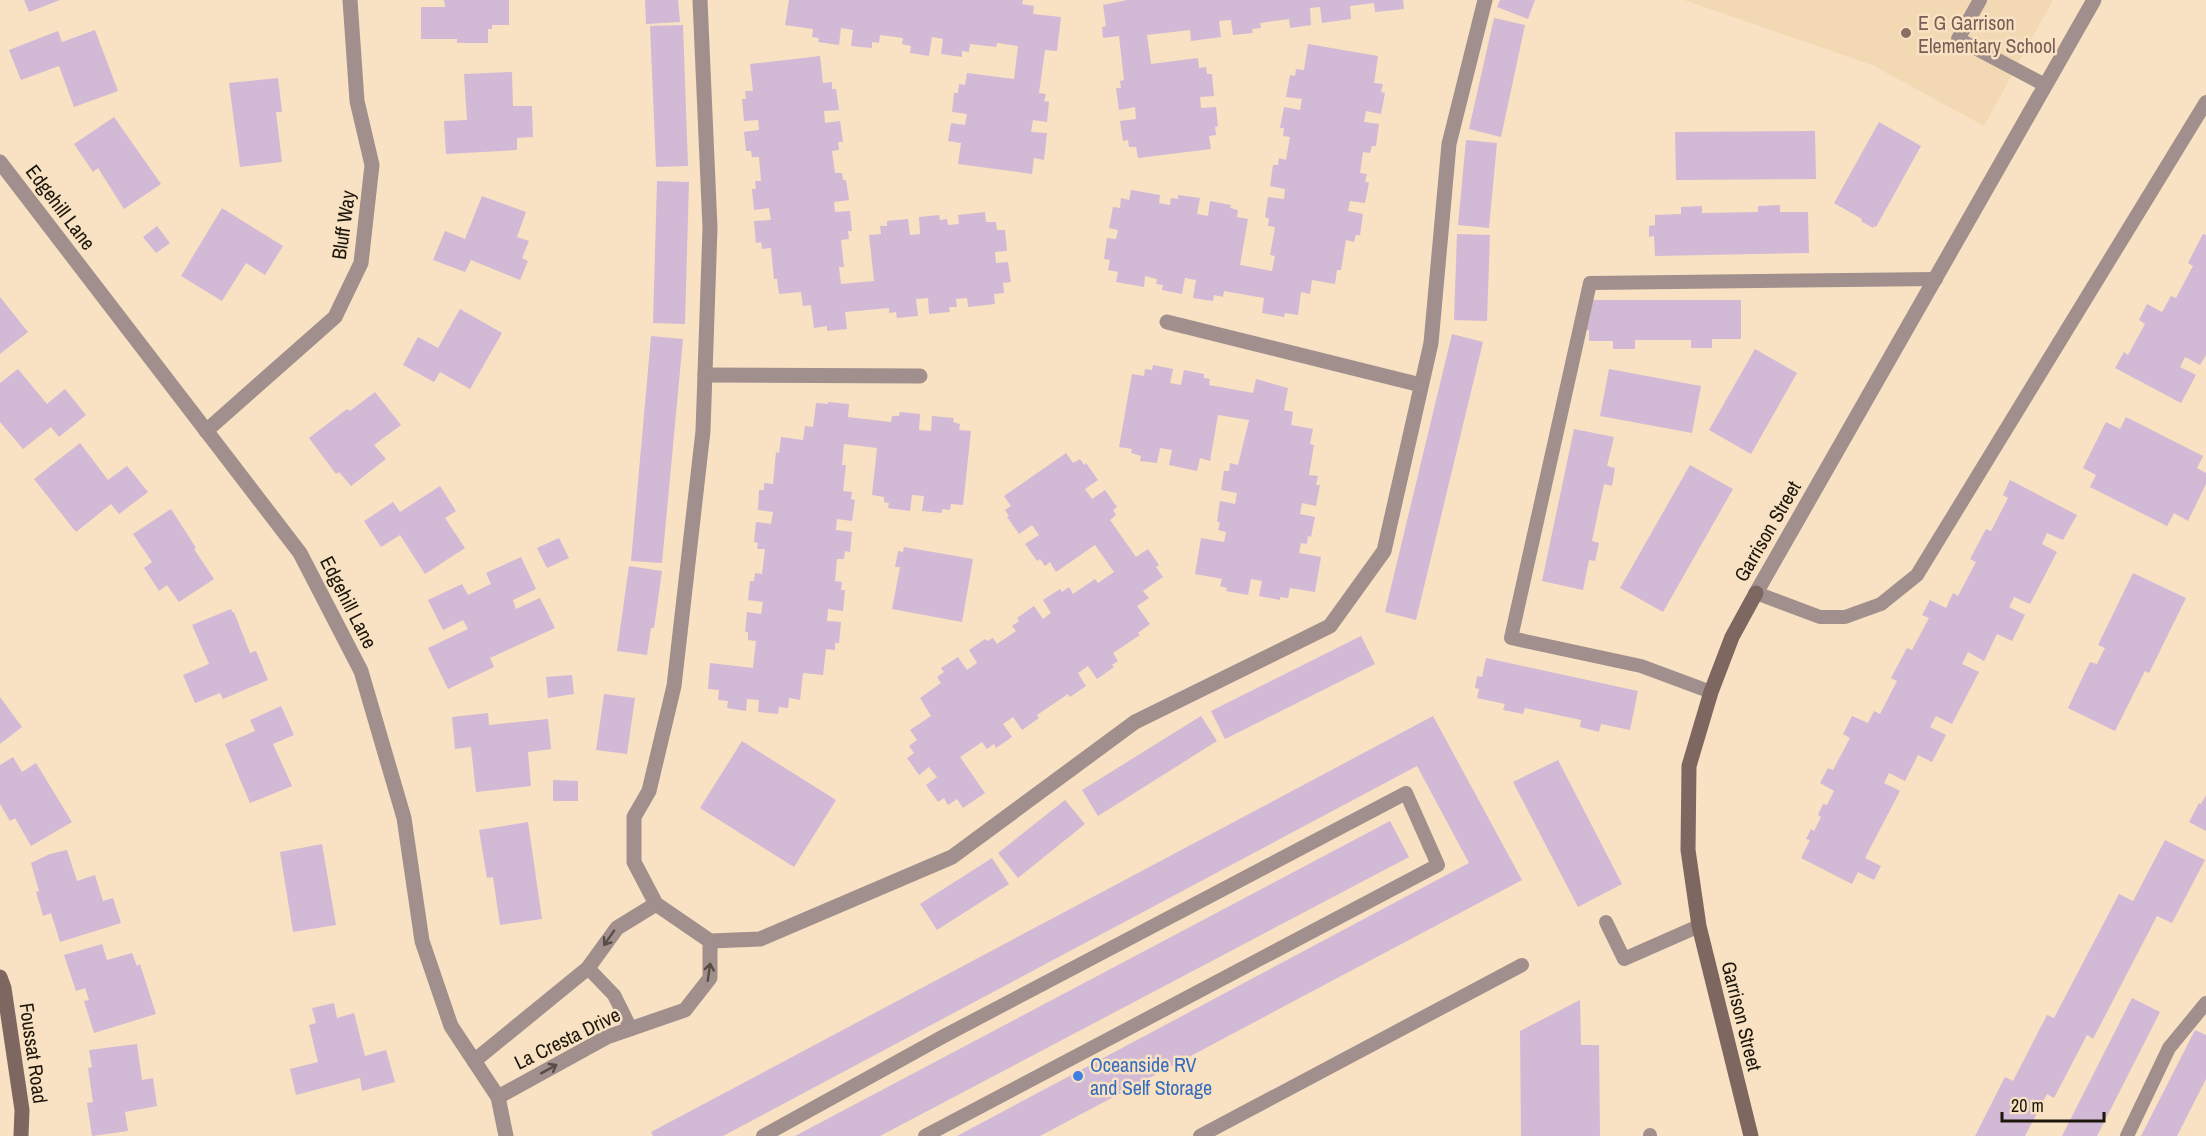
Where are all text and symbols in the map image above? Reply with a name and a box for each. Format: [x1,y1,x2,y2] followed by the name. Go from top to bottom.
[1918,9,2056,59] place label: E G Garrison Elementary School
[1899,26,1913,40] marker: E G Garrison Elementary School
[20,159,102,255] street label: Edgehill Lane
[325,188,361,261] street label: Bluff Way
[1727,475,1807,586] street label: Garrison Street
[314,551,384,653] street label: Edgehill Lane
[603,930,616,946] one-way arrow
[1715,958,1769,1074] street label: Garrison Street
[703,963,714,982] one-way arrow
[14,1001,54,1105] street label: Foussat Road
[509,1001,625,1075] street label: La Cresta Drive
[1090,1051,1212,1101] place label: Oceanside RV and Self Storage
[540,1063,557,1075] one-way arrow
[1071,1069,1085,1083] marker: Oceanside RV and Self Storage
[2002,1085,2104,1123] scale bar
[2011,1093,2044,1118] text: 20 m

